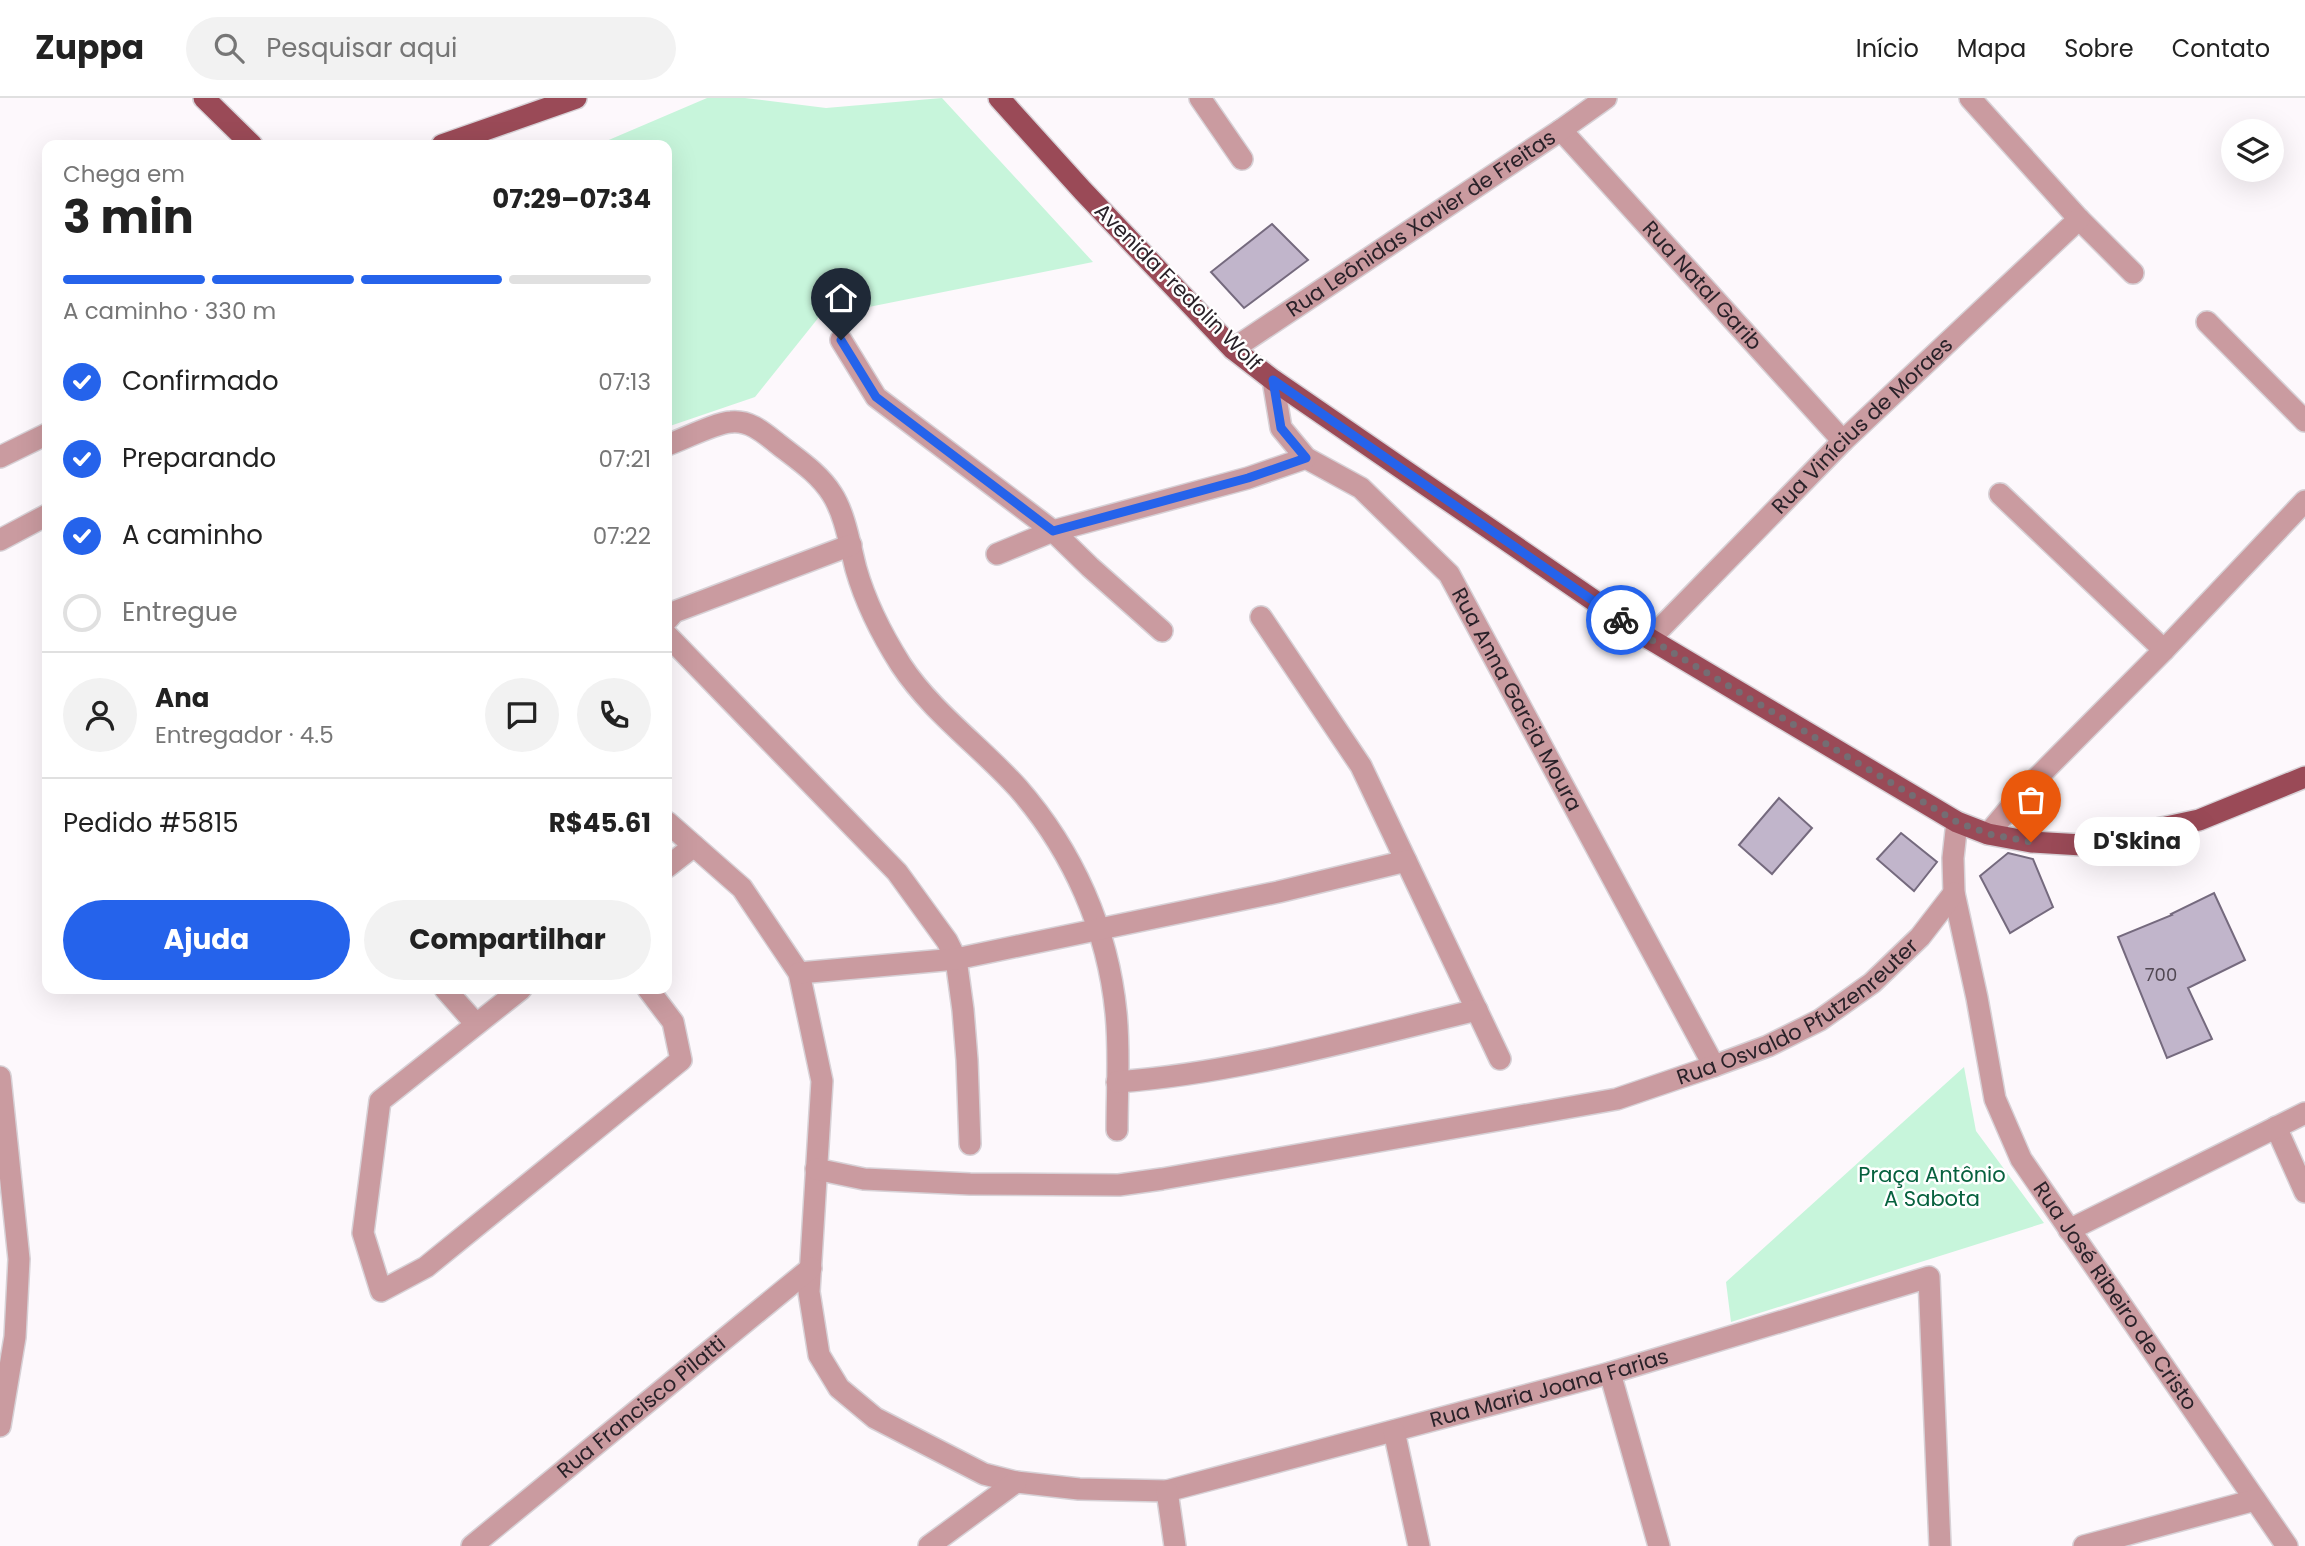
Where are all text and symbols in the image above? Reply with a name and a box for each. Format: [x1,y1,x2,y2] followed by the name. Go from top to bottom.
[186,17,676,80] search box
[35,24,144,71] text: Zuppa
[210,29,248,67] icon: search
[266,30,457,66] text: Pesquisar aqui
[1856,32,1919,65] text: Início
[1957,32,2026,65] text: Mapa
[2064,32,2134,65] text: Sobre
[2172,32,2270,65] text: Contato
[2221,119,2284,182] map controls
[2221,119,2284,182] button: layers
[1280,123,1561,323] street label: Rua Leônidas Xavier de Freitas
[63,158,185,190] text: Chega em
[492,181,651,217] text: 07:29–07:34
[63,185,194,249] text: 3 min
[1088,196,1269,377] street label: Avenida Fredolin Wolf
[1636,214,1769,356] street label: Rua Natal Garib
[811,268,871,340] pin
[822,279,860,317] icon: home
[63,295,276,327] text: A caminho · 330 m
[1765,330,1959,520] street label: Rua Vinícius de Moraes
[63,363,101,401] icon: check
[122,363,279,399] text: Confirmado
[598,366,651,398] text: 07:13
[63,440,101,478] icon: check
[122,440,276,476] text: Preparando
[599,443,651,475] text: 07:21
[63,517,101,555] icon: check
[122,517,263,553] text: A caminho
[593,520,651,552] text: 07:22
[1445,582,1589,816] street label: Rua Anna Garcia Moura
[1586,585,1656,655] courier
[122,594,238,630] text: Entregue
[1602,601,1640,639] icon: bike
[63,678,137,752] button: person
[485,678,559,752] button: chat
[577,678,651,752] button: phone
[155,680,209,716] text: Ana
[155,719,334,751] text: Entregador · 4.5
[2001,770,2061,842] pin
[2012,781,2050,819] icon: bag
[63,805,239,841] text: Pedido #5815
[549,805,651,841] text: R$45.61
[2073,818,2199,866] callout: D'Skina
[2093,825,2181,857] text: D'Skina
[63,900,350,980] button: Ajuda
[364,900,651,980] button: Compartilhar
[1673,931,1924,1092] street label: Rua Osvaldo Pfutzenreuter
[2145,962,2177,987] house number: 700
[1858,1160,2006,1213] park label: Praça Antônio A Sabota
[2027,1176,2204,1416] street label: Rua José Ribeiro de Cristo
[551,1329,731,1485] street label: Rua Francisco Pilatti
[1427,1341,1672,1434] street label: Rua Maria Joana Farias

